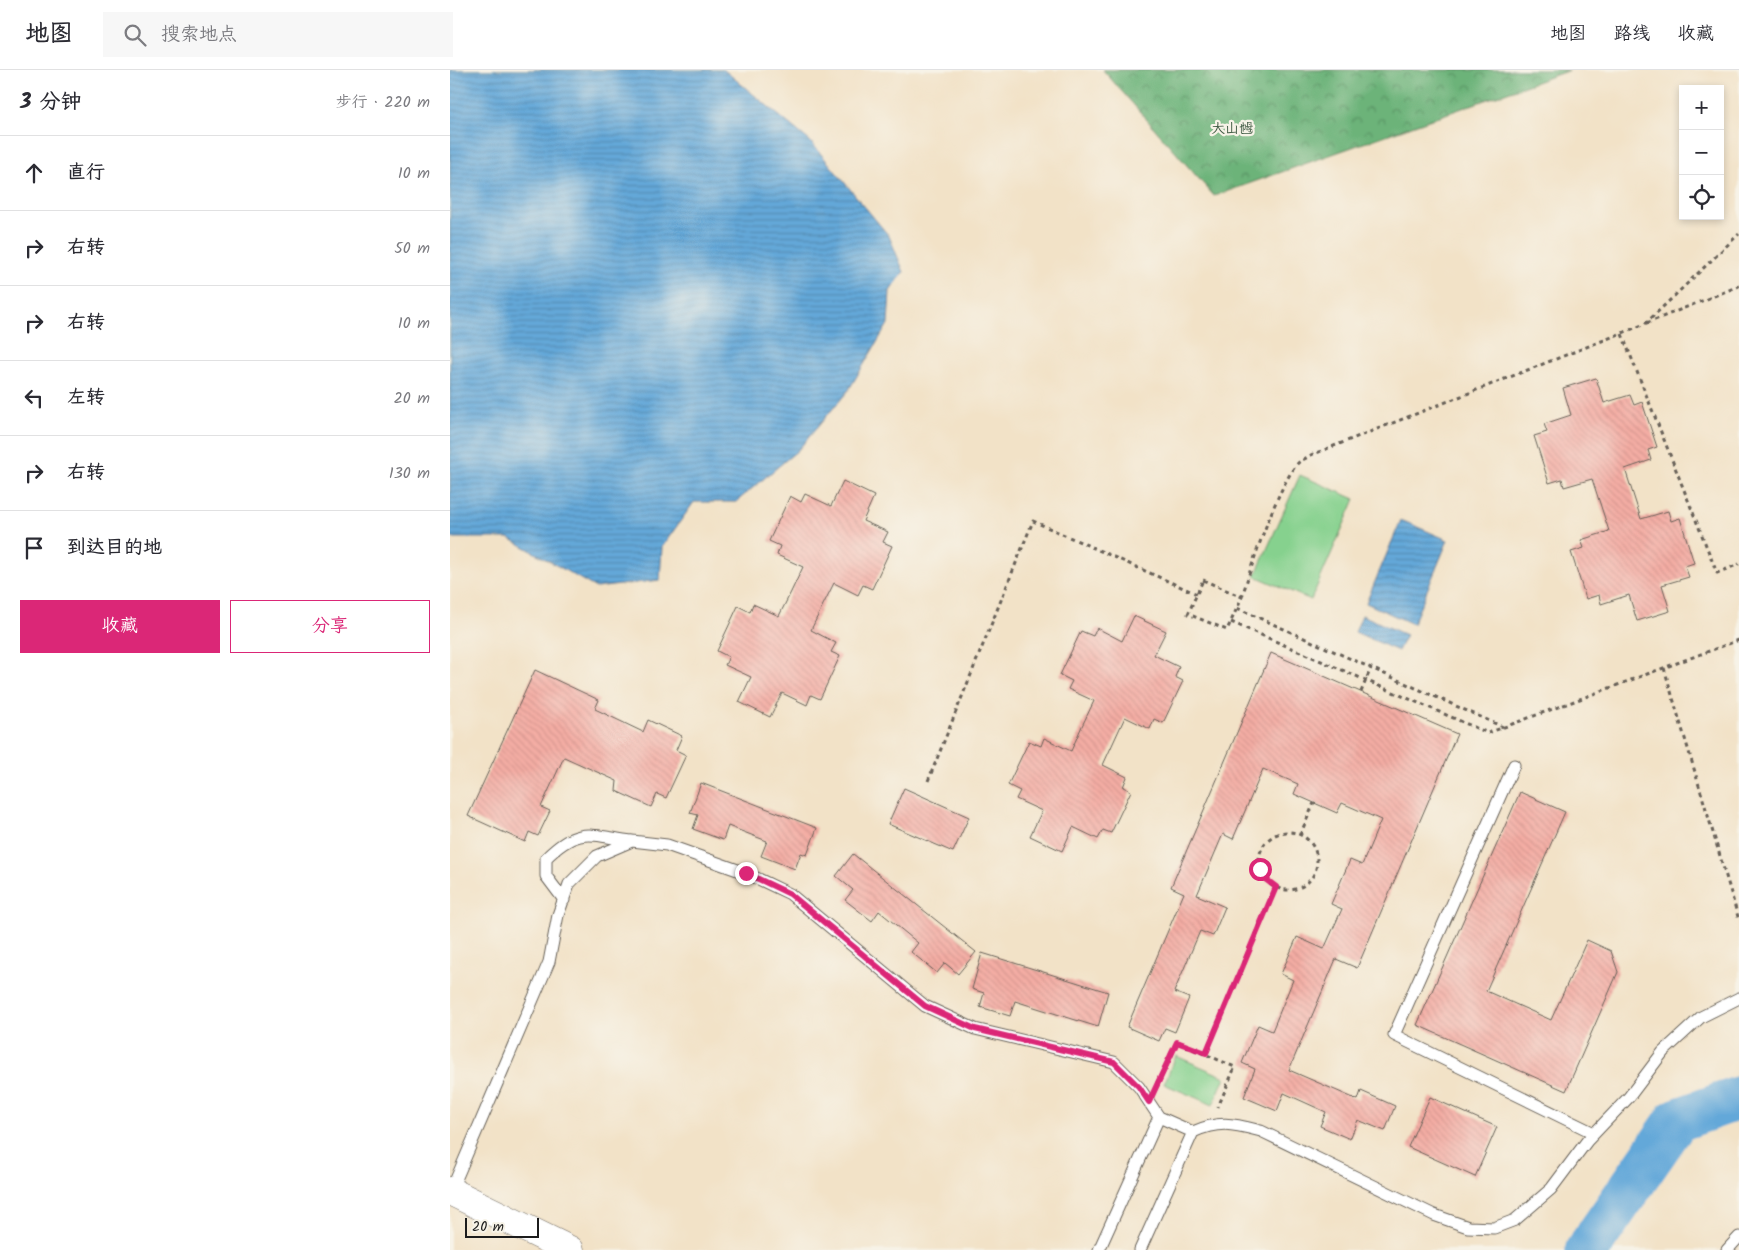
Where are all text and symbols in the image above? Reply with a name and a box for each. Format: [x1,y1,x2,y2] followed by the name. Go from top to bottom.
[103,12,453,57] search box
[25,15,73,54] text: 地图
[161,20,237,50] text: 搜索地点
[1550,20,1586,49] text: 地图
[1614,20,1650,49] text: 路线
[1678,20,1714,49] text: 收藏
[121,21,149,49] icon: search
[1679,85,1724,220] map controls
[1679,85,1724,130] button: +
[20,86,82,119] text: 3 分钟
[336,90,430,115] text: 步行 · 220 m
[1211,118,1253,140] park label: 大山乸
[1679,130,1724,175] button: −
[67,158,105,188] text: 直行
[20,159,48,187] icon: ahead
[398,161,430,186] text: 10 m
[1679,175,1724,220] button: locate
[67,233,105,263] text: 右转
[20,234,48,262] icon: right
[394,236,430,261] text: 50 m
[67,308,105,338] text: 右转
[20,309,48,337] icon: right
[398,311,430,336] text: 10 m
[67,383,105,413] text: 左转
[20,384,48,412] icon: left
[394,386,430,411] text: 20 m
[67,458,105,488] text: 右转
[20,459,48,487] icon: right
[389,461,430,486] text: 130 m
[67,533,162,563] text: 到达目的地
[20,534,48,562] icon: arrive
[20,600,220,653] button: 收藏
[230,600,430,653] button: 分享
[1249,858,1272,881] route start
[735,862,758,885] route end
[465,1215,539,1238] scale bar
[472,1216,504,1238] text: 20 m

